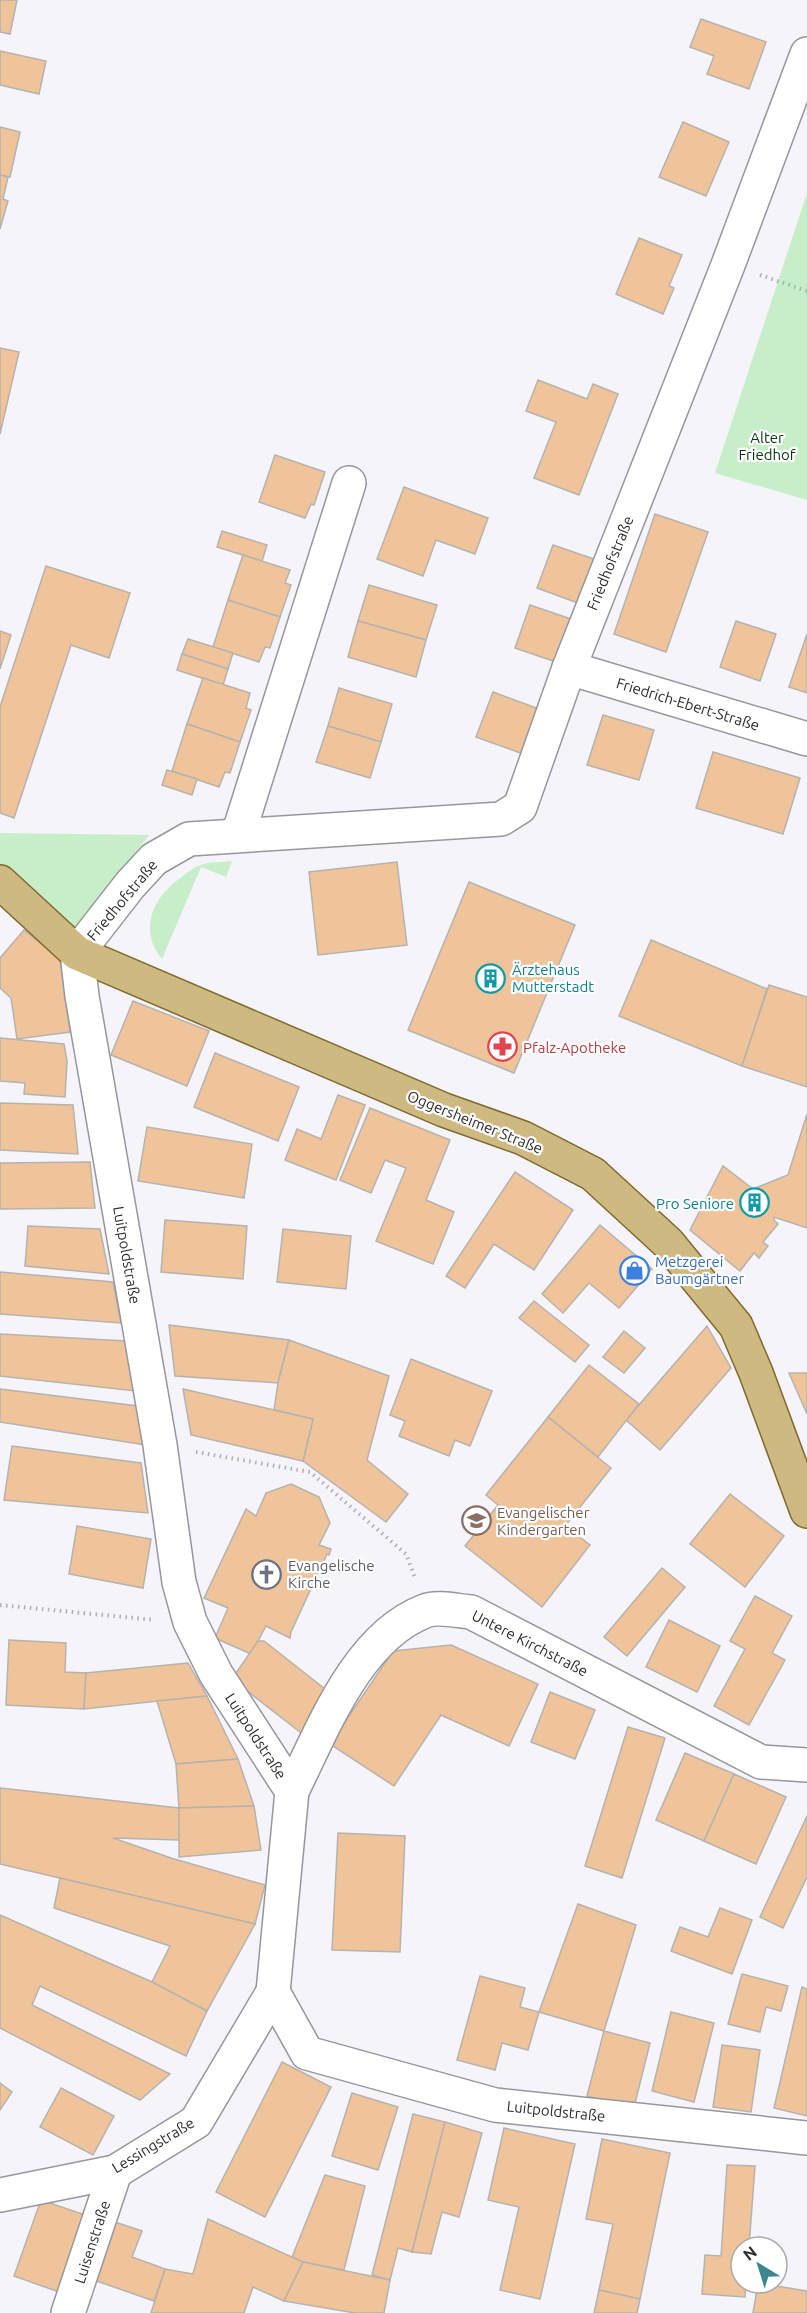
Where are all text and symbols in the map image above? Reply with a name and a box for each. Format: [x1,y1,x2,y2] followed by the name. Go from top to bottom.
[738,429,796,463] park label: Alter Friedhof
[583,513,637,613] street label: Friedhofstraße
[614,674,762,734] street label: Friedrich-Ebert-Straße
[83,856,161,944] street label: Friedhofstraße
[512,961,594,995] place label: Ärztehaus Mutterstadt
[475,962,507,994] building icon: Ärztehaus Mutterstadt
[486,1031,518,1063] pharmacy icon: Pfalz-Apotheke
[523,1039,626,1056] place label: Pfalz-Apotheke
[405,1087,545,1157] street label: Oggersheimer Straße
[739,1187,771,1219] building icon: Pro Seniore
[656,1195,734,1212] place label: Pro Seniore
[110,1205,144,1305] street label: Luitpoldstraße
[655,1253,745,1287] place label: Metzgerei Baumgärtner
[618,1254,650,1286] shop icon: Metzgerei Baumgärtner
[497,1504,590,1538] place label: Evangelischer Kindergarten
[460,1505,492,1537] school or university icon: Evangelischer Kindergarten
[288,1557,375,1591] place label: Evangelische Kirche
[251,1558,283,1590] church icon: Evangelische Kirche
[469,1606,591,1680] street label: Untere Kirchstraße
[222,1690,290,1782] street label: Luitpoldstraße
[506,2097,606,2125] street label: Luitpoldstraße
[109,2114,197,2176] street label: Lessingstraße
[71,2198,113,2286] street label: Luisenstraße
[729,2235,789,2295] north arrow
[740,2242,760,2264] text: N

